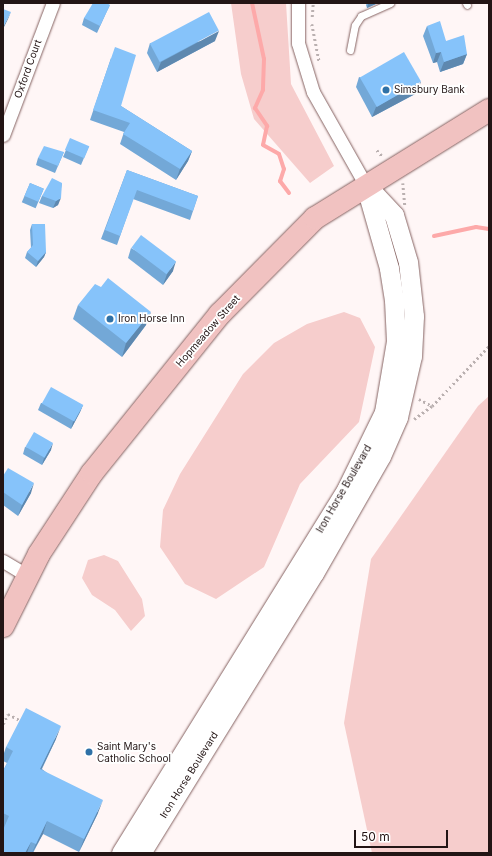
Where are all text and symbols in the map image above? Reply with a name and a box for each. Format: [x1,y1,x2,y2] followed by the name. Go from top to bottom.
[12,38,44,100] street label: Oxford Court
[394,84,465,96] place label: Simsbury Bank
[381,85,391,95] marker: Simsbury Bank
[174,293,242,369] street label: Hopmeadow Street
[118,313,185,325] place label: Iron Horse Inn
[105,314,115,324] marker: Iron Horse Inn
[314,443,374,535] street label: Iron Horse Boulevard
[158,730,220,820] street label: Iron Horse Boulevard
[97,740,171,764] place label: Saint Mary's Catholic School
[84,747,94,757] marker: Saint Mary's Catholic School
[356,822,450,848] scale bar
[361,829,390,844] text: 50 m

